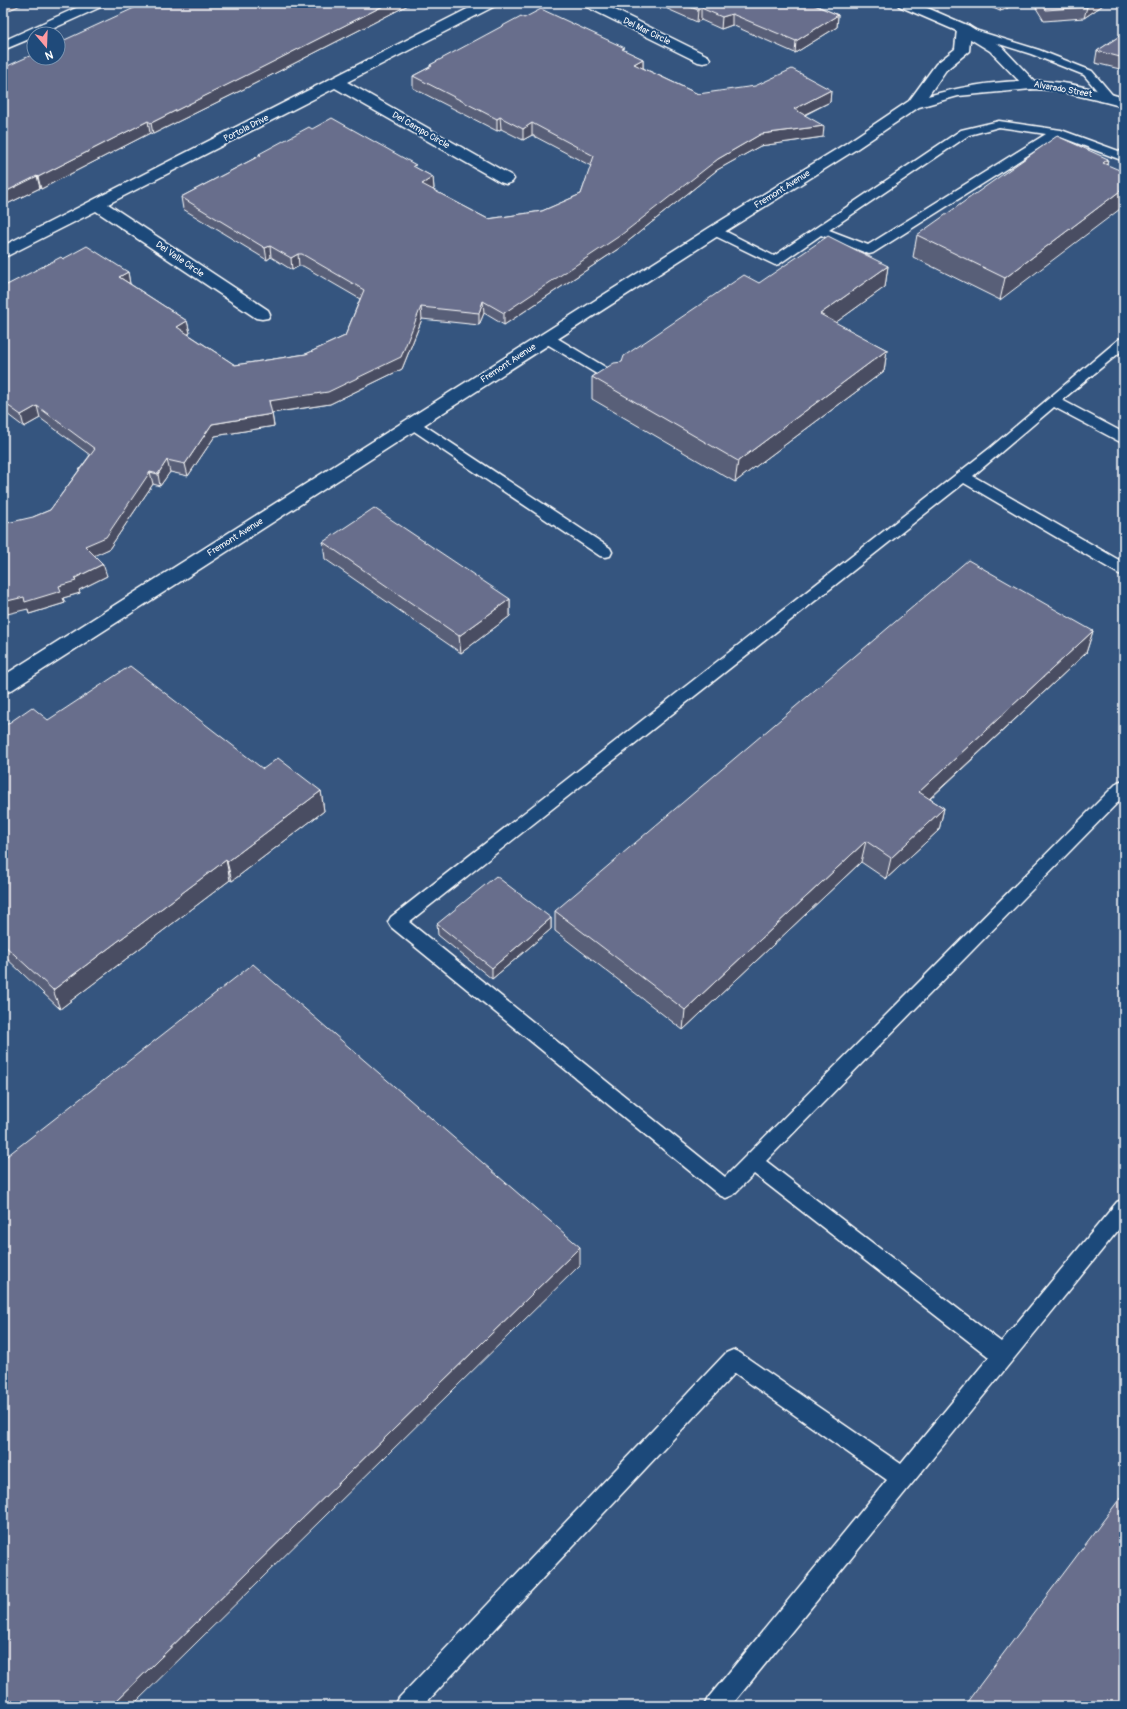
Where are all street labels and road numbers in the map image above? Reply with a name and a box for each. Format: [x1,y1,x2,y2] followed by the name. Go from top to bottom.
[621,15,673,48] street label: Del Mar Circle
[1033,79,1093,100] street label: Alvarado Street
[390,110,452,152] street label: Del Campo Circle
[222,112,271,144] street label: Portola Drive
[752,168,813,211] street label: Fremont Avenue
[153,239,206,280] street label: Del Valle Circle
[479,341,538,385] street label: Fremont Avenue
[205,516,266,559] street label: Fremont Avenue

